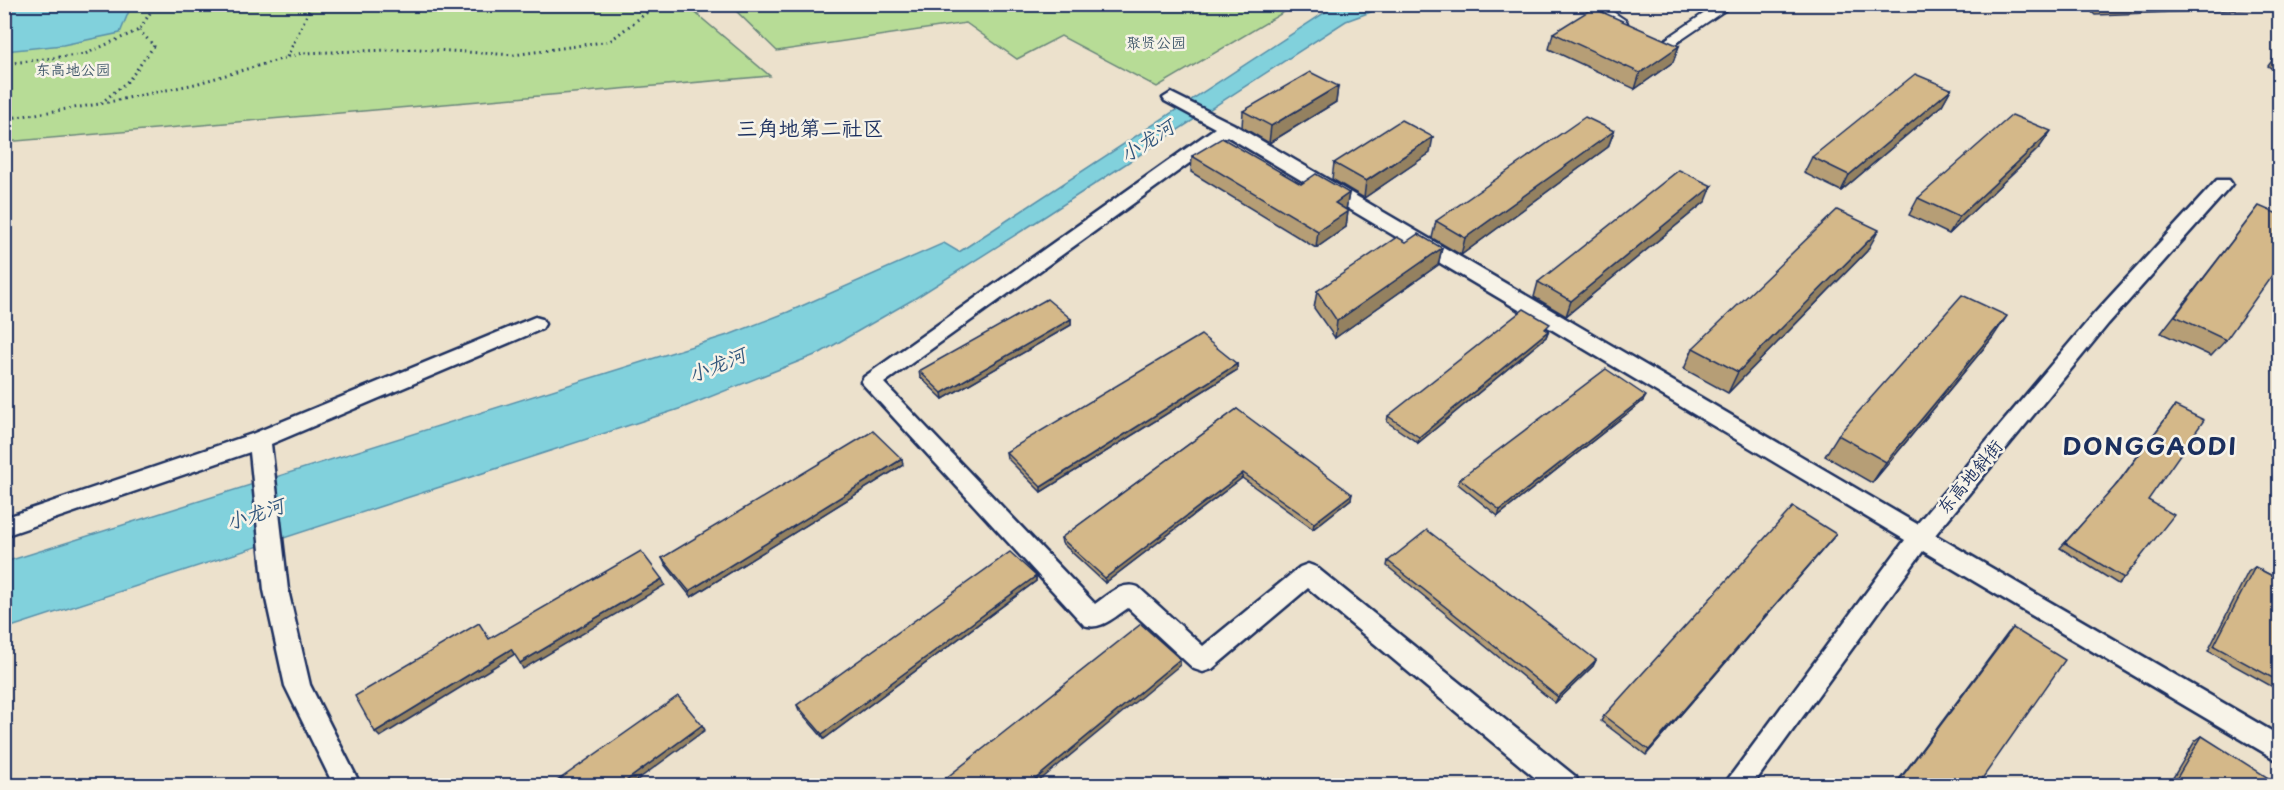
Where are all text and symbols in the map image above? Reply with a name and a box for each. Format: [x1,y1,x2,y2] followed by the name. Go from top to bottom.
[1126,30,1186,53] park label: 聚贤公园
[35,57,111,80] park label: 东高地公园
[1113,110,1182,169] water label: 小龙河
[737,111,884,143] district label: 三角地第二社区
[683,338,753,389] water label: 小龙河
[2063,427,2238,463] district label: DONGGAODI
[1930,433,2008,519] street label: 东高地斜街
[222,489,291,537] water label: 小龙河

